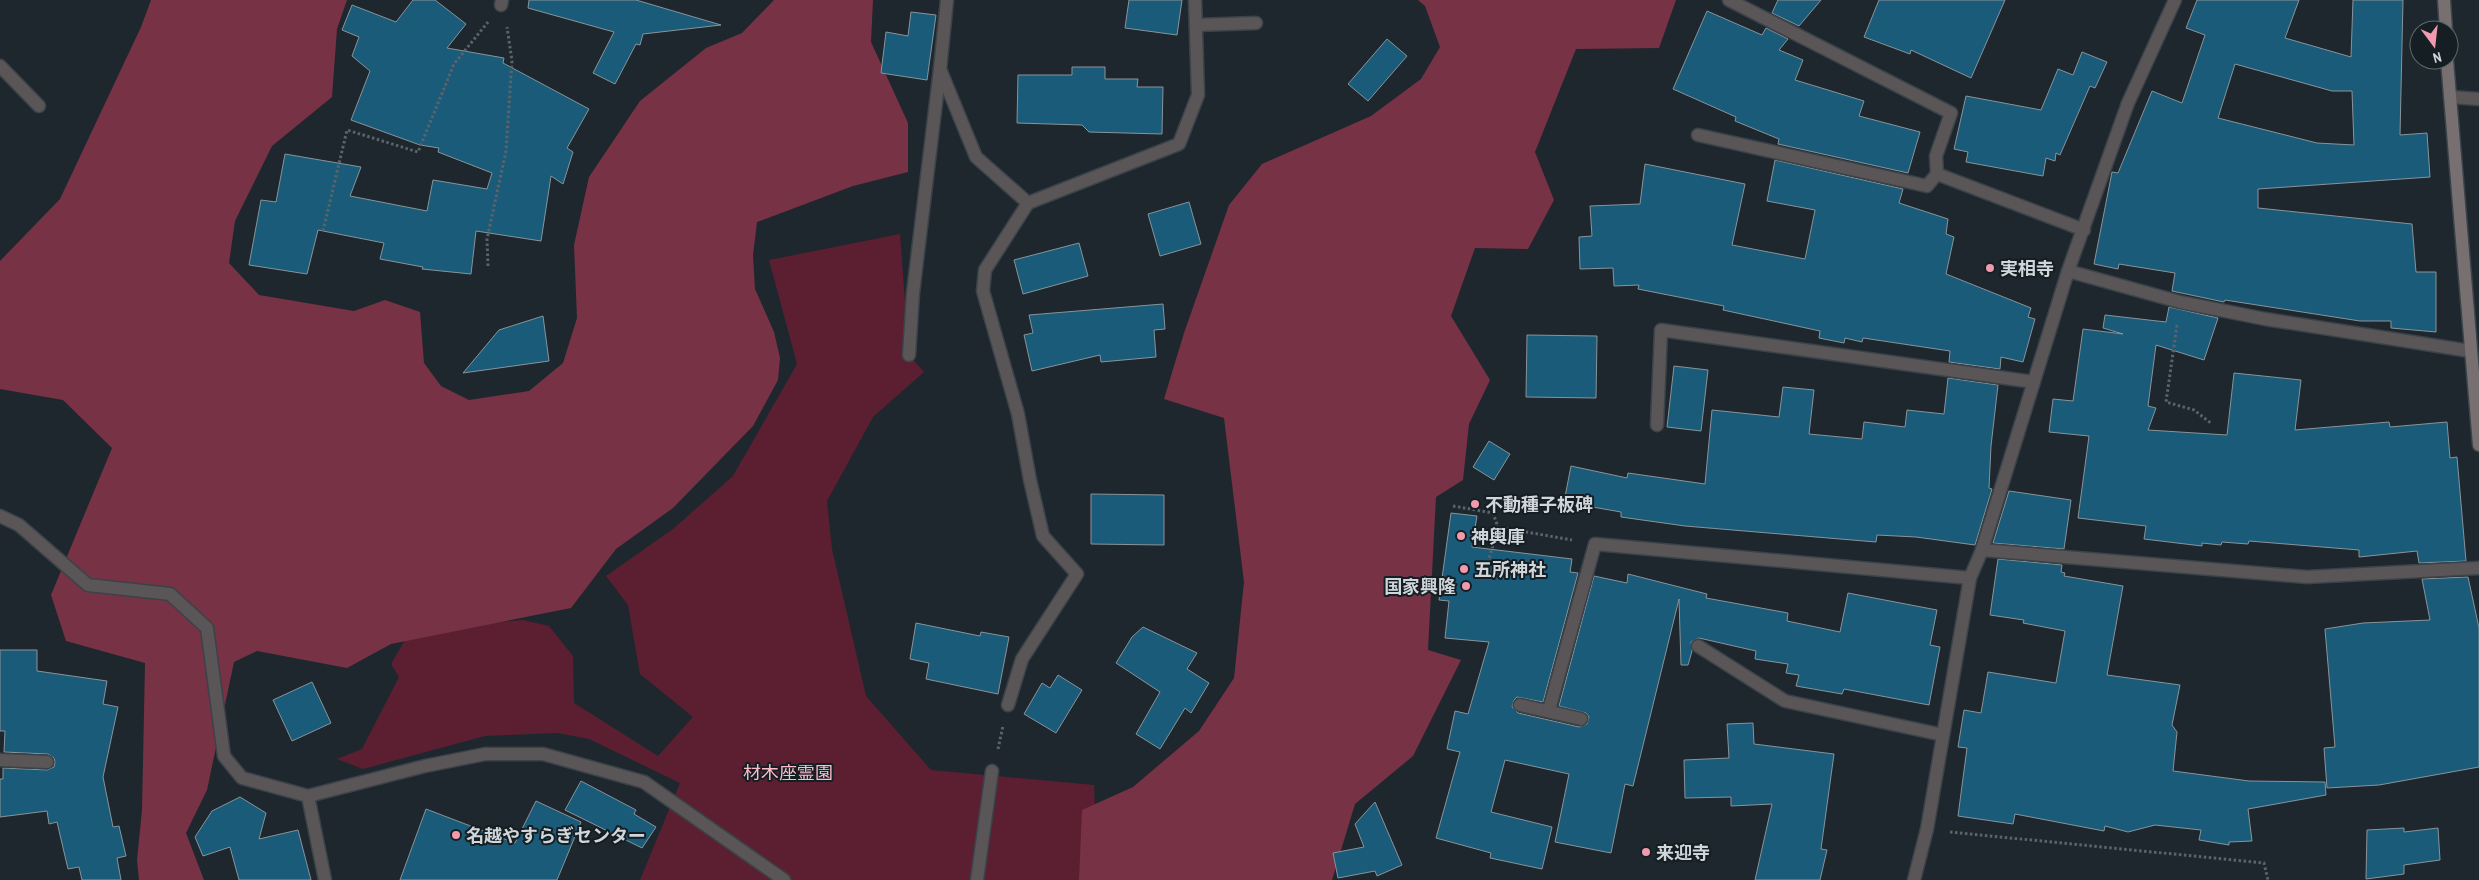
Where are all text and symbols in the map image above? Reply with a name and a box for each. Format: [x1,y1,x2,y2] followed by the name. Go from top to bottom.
[2409,20,2459,70] north arrow
[2431,48,2444,67] text: N
[2000,256,2054,281] place label: 実相寺
[1984,262,1996,274] marker: 実相寺
[1485,492,1593,517] place label: 不動種子板碑
[1469,498,1481,510] marker: 不動種子板碑
[1471,524,1525,549] place label: 神輿庫
[1455,530,1467,542] marker: 神輿庫
[1474,557,1546,582] place label: 五所神社
[1458,563,1470,575] marker: 五所神社
[1384,574,1456,599] place label: 国家興隆
[1460,580,1472,592] marker: 国家興隆
[743,760,833,785] park label: 材木座霊園
[466,823,646,848] place label: 名越やすらぎセンター
[450,829,462,841] marker: 名越やすらぎセンター
[1656,840,1710,865] place label: 来迎寺
[1640,846,1652,858] marker: 来迎寺

